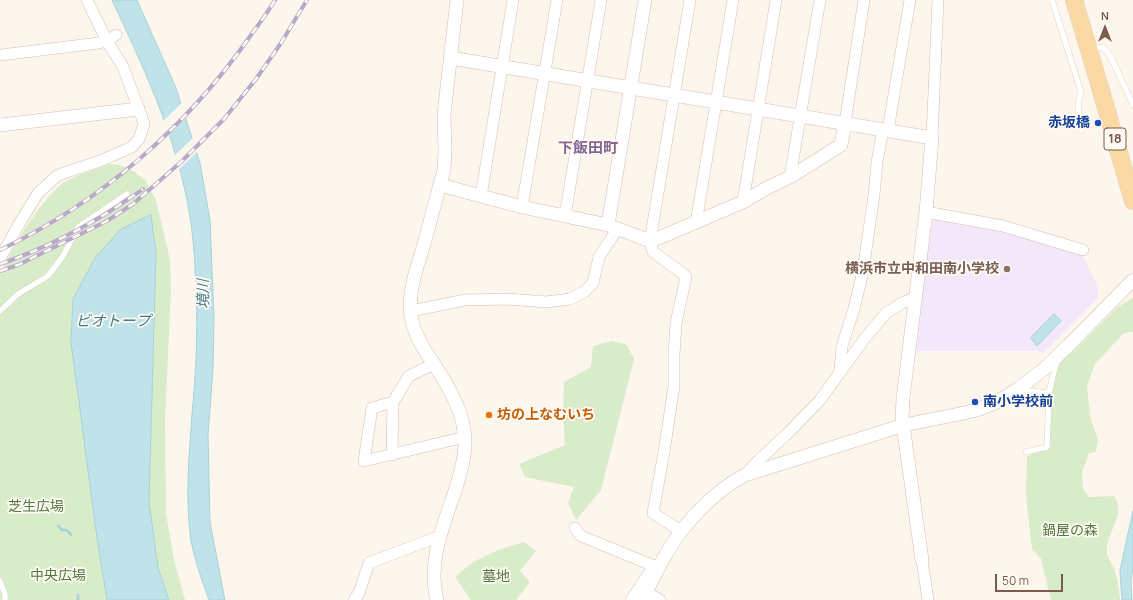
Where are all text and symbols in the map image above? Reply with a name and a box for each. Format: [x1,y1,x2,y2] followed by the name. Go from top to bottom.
[1085,8,1125,48] north arrow
[1101,8,1109,23] text: N
[1048,115,1090,131] place label: 赤坂橋
[1093,118,1103,128] marker: 赤坂橋
[1104,128,1126,150] road number: 18
[558,140,618,158] district label: 下飯田町
[845,261,999,277] place label: 横浜市立中和田南小学校
[1002,264,1012,274] marker: 横浜市立中和田南小学校
[195,279,213,309] water label: 境川
[76,313,150,331] water label: ビオトープ
[983,394,1053,410] place label: 南小学校前
[970,397,980,407] marker: 南小学校前
[497,407,595,423] place label: 坊の上なむいち
[484,410,494,420] marker: 坊の上なむいち
[8,499,64,515] park label: 芝生広場
[1042,523,1098,539] park label: 鍋屋の森
[997,566,1065,592] scale bar
[30,568,86,584] park label: 中央広場
[482,569,510,585] park label: 墓地
[1002,572,1029,589] text: 50 m

